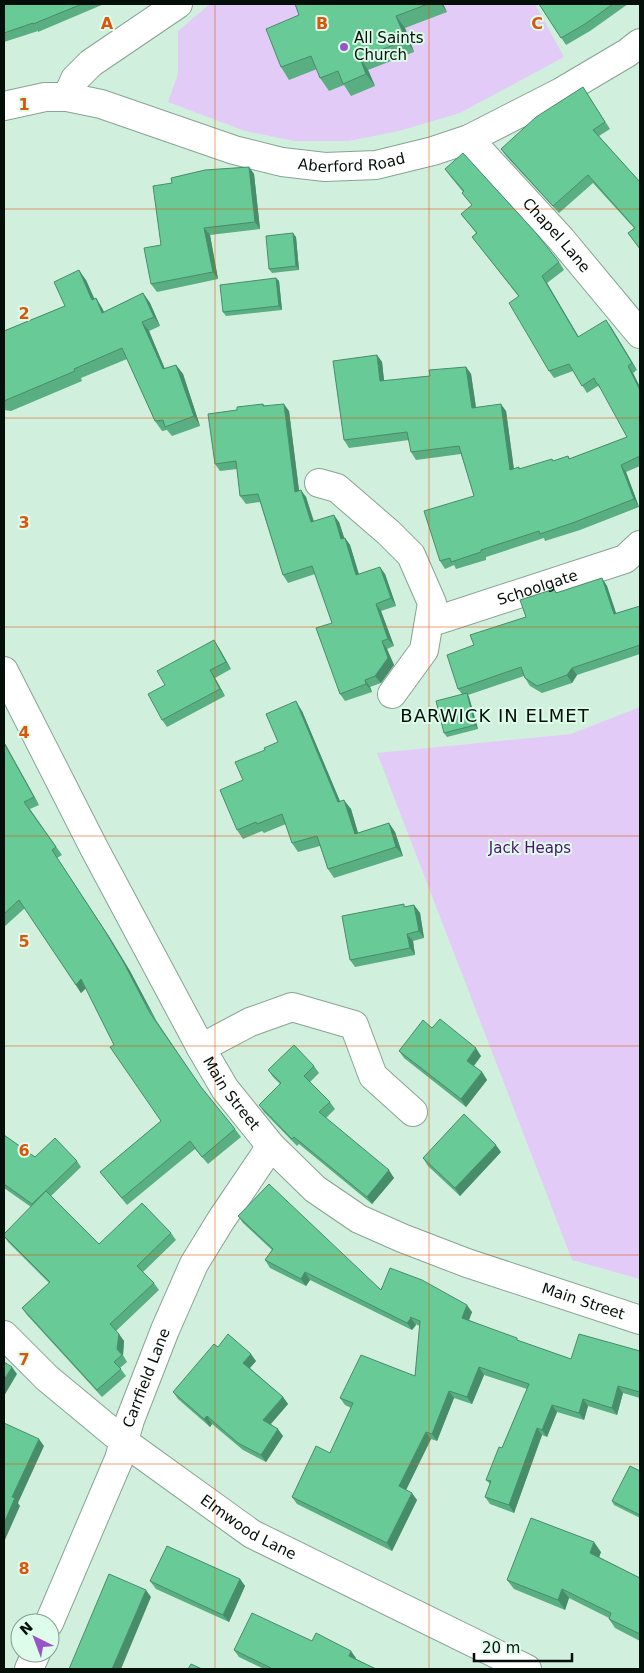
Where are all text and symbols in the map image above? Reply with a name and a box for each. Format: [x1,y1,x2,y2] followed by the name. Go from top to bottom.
[101,14,114,33] text: A
[316,14,328,33] text: B
[531,14,543,33] text: C
[354,29,424,64] place label: All Saints Church
[338,41,350,53] marker: All Saints Church
[18,95,30,114] text: 1
[297,149,407,176] street label: Aberford Road
[519,194,594,276] street label: Chapel Lane
[18,304,30,323] text: 2
[18,513,30,532] text: 3
[495,566,580,609] street label: Schoolgate
[400,705,590,726] district label: BARWICK IN ELMET
[18,723,30,742] text: 4
[488,839,571,857] park label: Jack Heaps
[18,932,30,951] text: 5
[199,1053,264,1134] street label: Main Street
[18,1141,30,1160] text: 6
[540,1279,627,1323] street label: Main Street
[119,1326,174,1430] street label: Carrfield Lane
[18,1350,30,1369] text: 7
[197,1491,299,1563] street label: Elmwood Lane
[18,1559,30,1578] text: 8
[10,1613,60,1663] north arrow
[17,1618,36,1638] text: N
[474,1630,572,1662] scale bar
[482,1639,520,1657] text: 20 m

